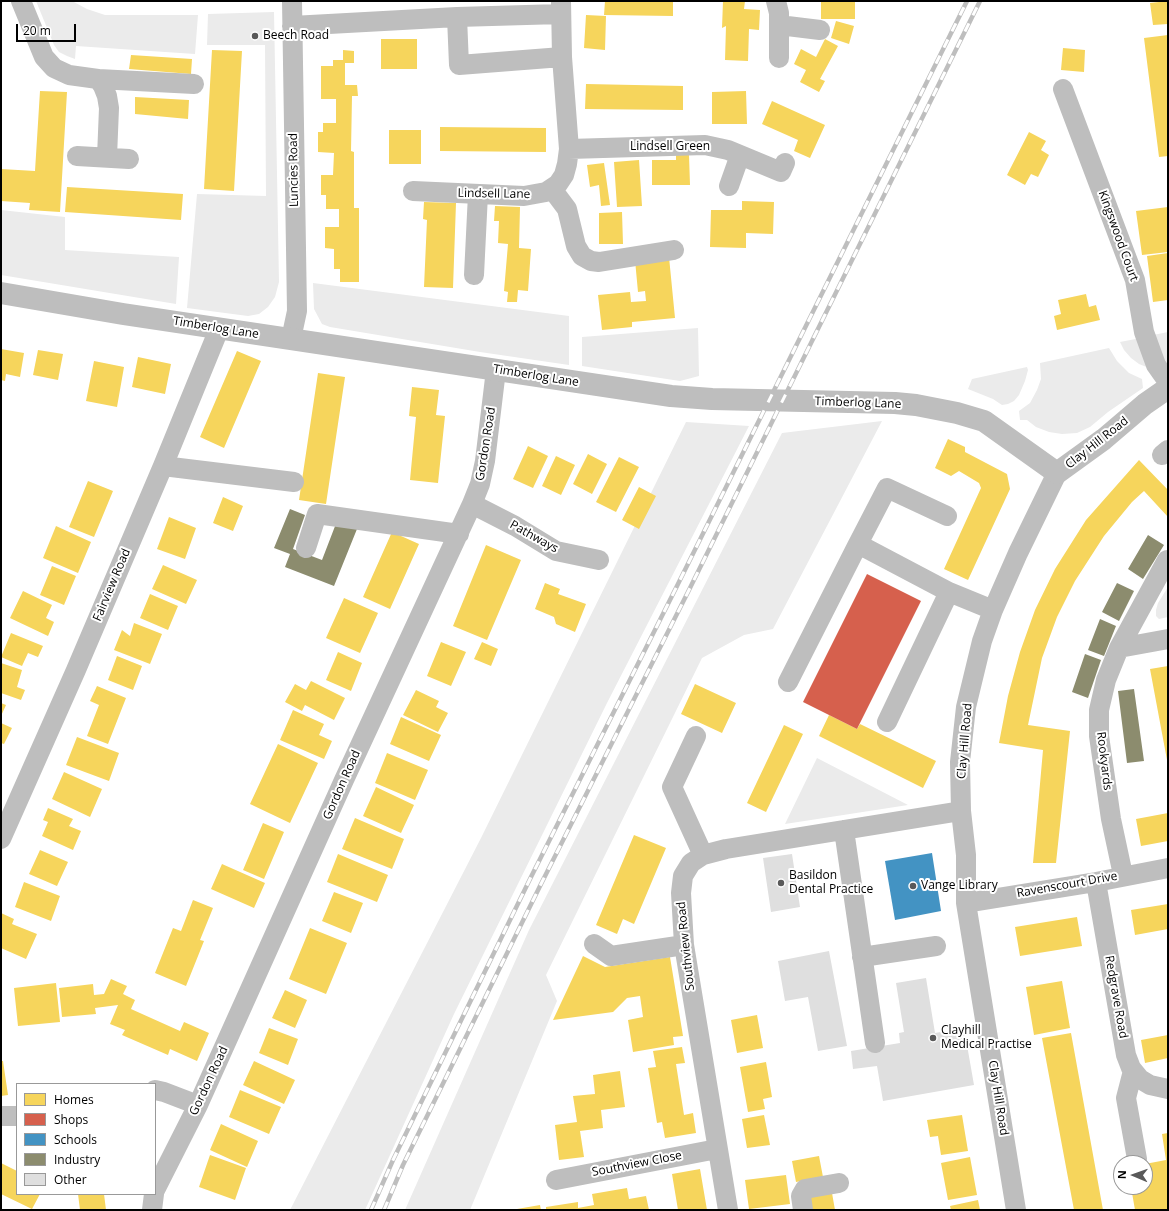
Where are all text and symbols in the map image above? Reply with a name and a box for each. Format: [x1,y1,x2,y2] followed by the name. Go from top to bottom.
[18,16,78,42] scale bar
[23,22,51,39] text: 20 m
[263,29,329,43] place label: Beech Road
[250,31,260,41] marker: Beech Road
[286,133,302,207] street label: Luncies Road
[630,140,710,154] street label: Lindsell Green
[458,186,530,202] street label: Lindsell Lane
[1095,189,1141,283] street label: Kingswood Court
[172,314,260,342] street label: Timberlog Lane
[492,362,580,390] street label: Timberlog Lane
[814,394,902,412] street label: Timberlog Lane
[473,406,499,482] street label: Gordon Road
[1063,414,1131,472] street label: Clay Hill Road
[507,518,561,556] street label: Pathways
[90,546,134,624] street label: Fairview Road
[955,702,975,780] street label: Clay Hill Road
[1093,731,1115,791] street label: Rookyards
[320,748,364,822] street label: Gordon Road
[789,869,873,897] place label: Basildon Dental Practice
[1016,869,1118,901] street label: Ravenscourt Drive
[776,878,786,888] marker: Basildon Dental Practice
[921,879,998,893] place label: Vange Library
[908,881,918,891] marker: Vange Library
[674,901,698,991] street label: Southview Road
[1102,954,1130,1040] street label: Redgrave Road
[941,1024,1032,1052] place label: Clayhill Medical Practise
[928,1033,938,1043] marker: Clayhill Medical Practise
[187,1044,231,1118] street label: Gordon Road
[985,1059,1011,1137] street label: Clay Hill Road
[16,1083,156,1195] legend
[54,1091,94,1108] text: Homes
[54,1111,88,1128] text: Shops
[54,1131,97,1148] text: Schools
[591,1148,683,1180] street label: Southview Close
[54,1151,100,1168] text: Industry
[1113,1155,1153,1195] north arrow
[1114,1170,1129,1179] text: N
[54,1171,87,1188] text: Other

